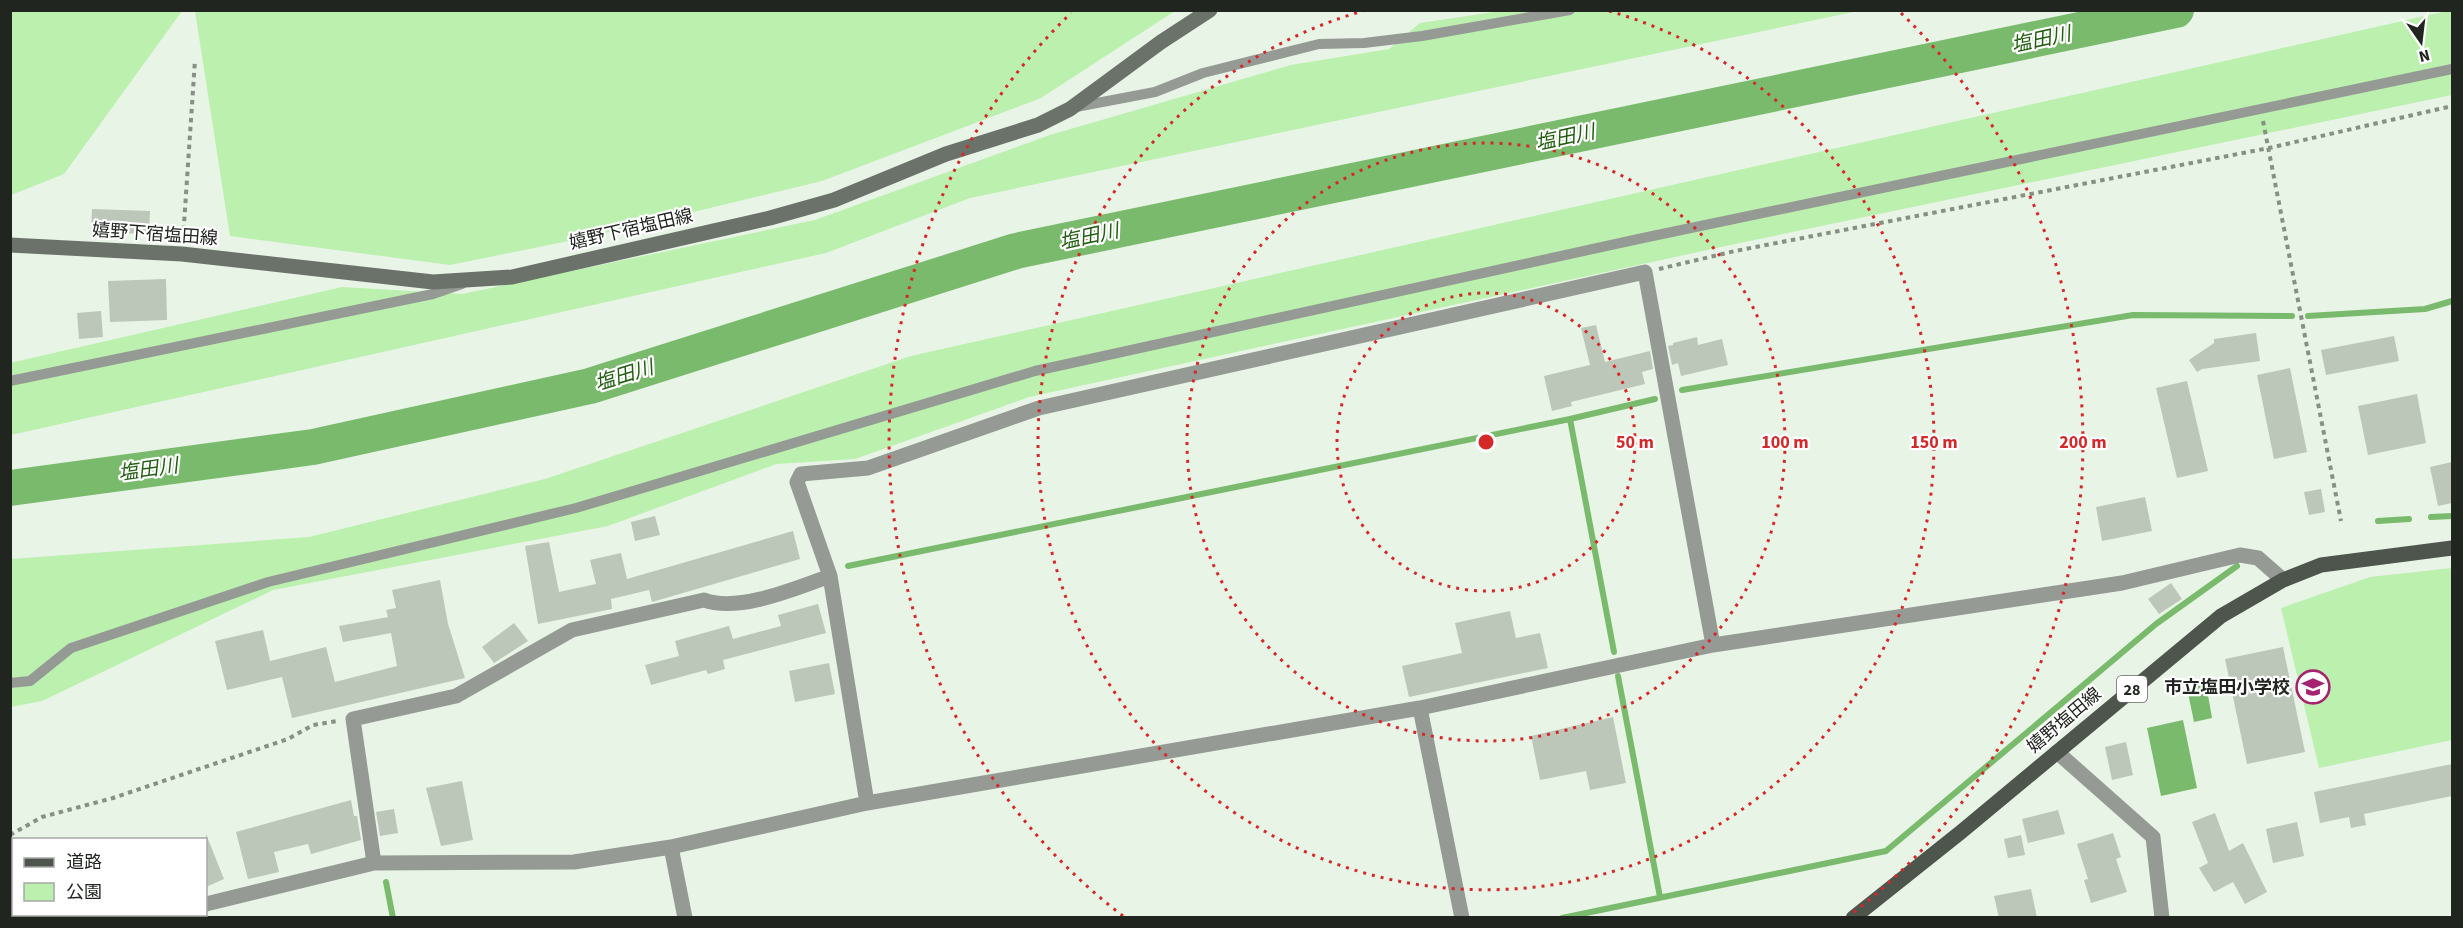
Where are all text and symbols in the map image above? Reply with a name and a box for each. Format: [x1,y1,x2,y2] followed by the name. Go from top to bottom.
[2391,12,2451,72] north arrow
[2009,20,2075,60] water label: 塩田川
[2417,44,2432,68] text: N
[1533,118,1599,158] water label: 塩田川
[567,203,695,256] street label: 嬉野下宿塩田線
[1057,217,1123,257] water label: 塩田川
[91,218,219,251] street label: 嬉野下宿塩田線
[592,353,659,398] water label: 塩田川
[1616,430,1654,455] text: 50 m
[1761,430,1809,455] text: 100 m
[1910,430,1958,455] text: 150 m
[2059,430,2107,455] text: 200 m
[1476,432,1496,452] centre of rings
[116,452,182,488] water label: 塩田川
[2295,669,2331,705] school or university icon: 市立塩田小学校
[2164,675,2290,700] place label: 市立塩田小学校
[2117,676,2147,702] road number: 28
[2022,682,2107,759] street label: 嬉野塩田線
[12,838,207,916] legend
[66,850,102,875] text: 道路
[66,880,102,905] text: 公園

